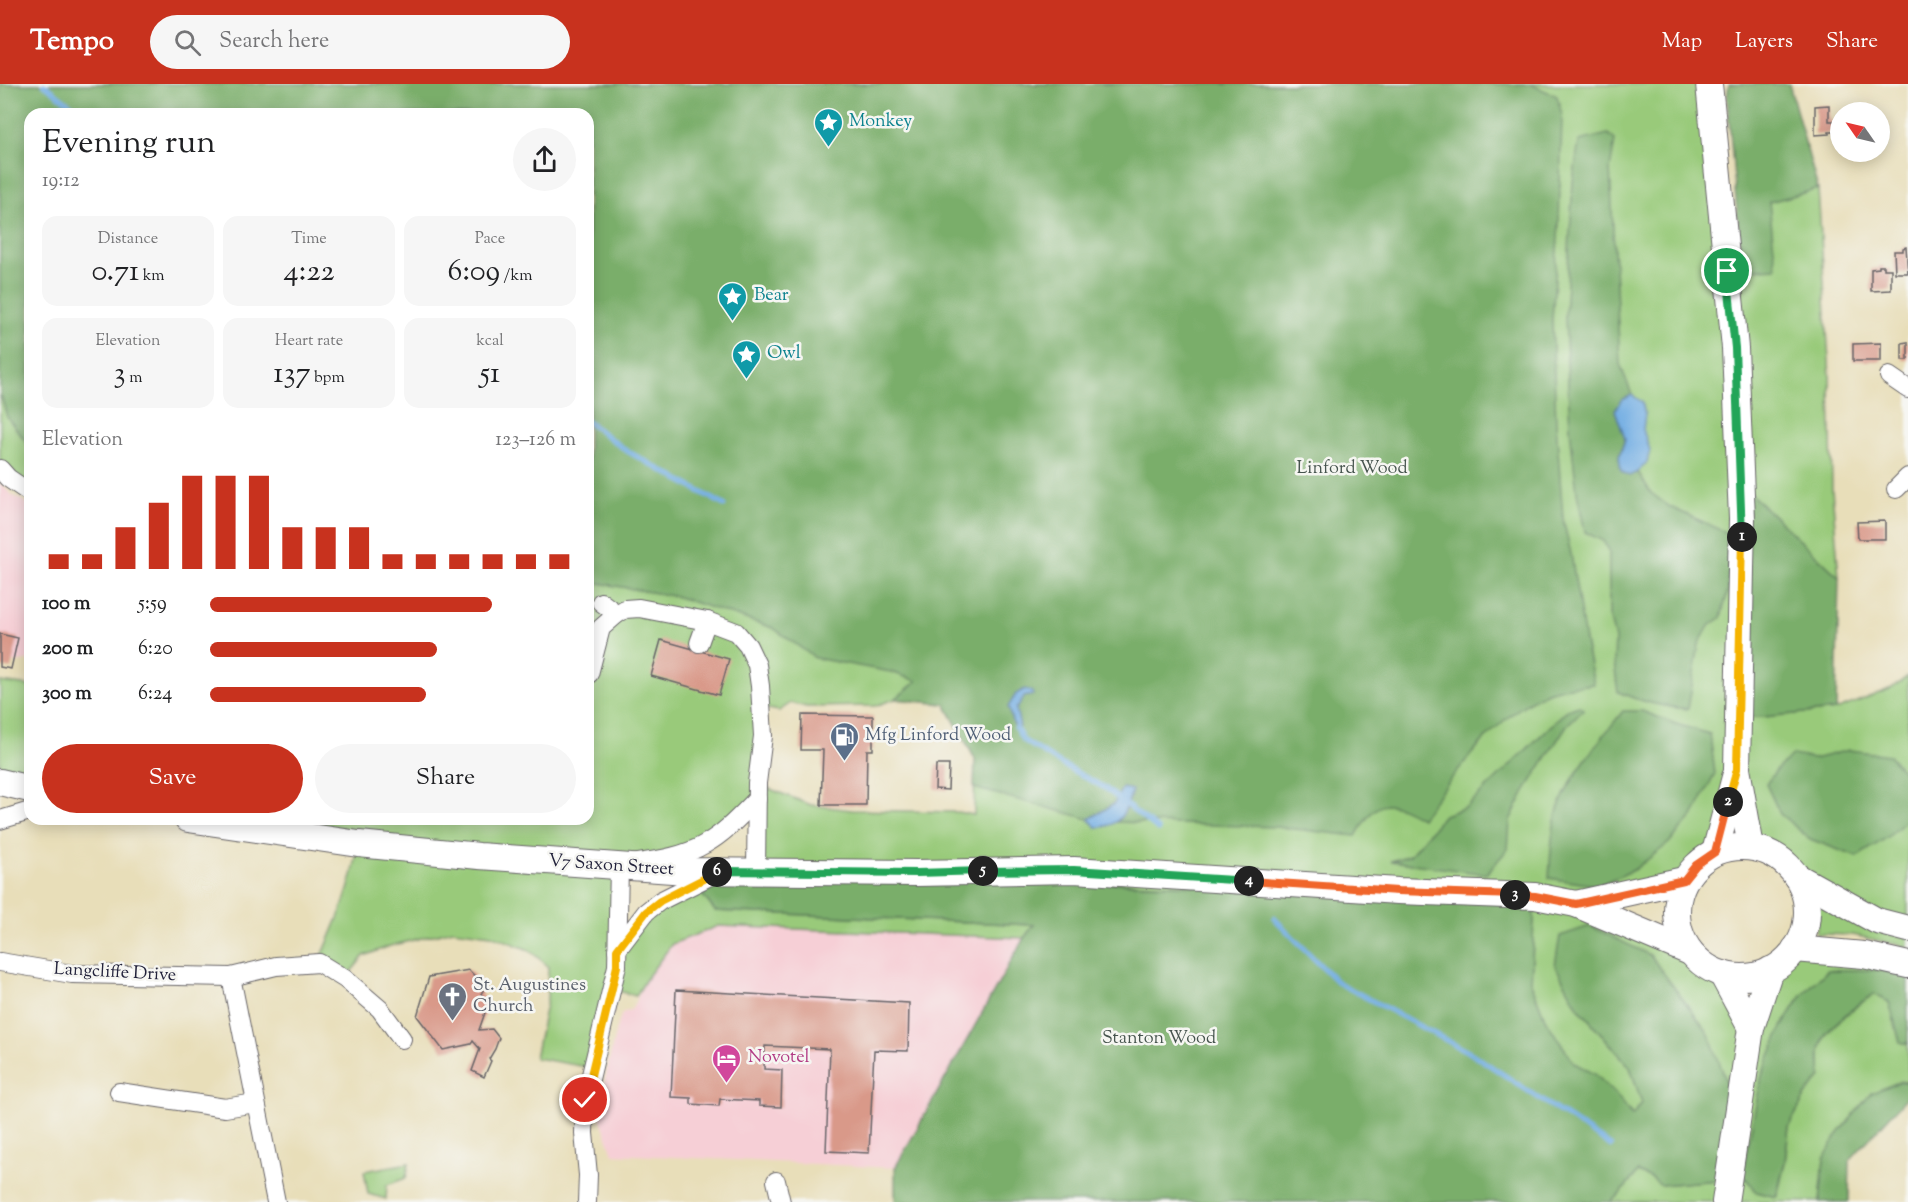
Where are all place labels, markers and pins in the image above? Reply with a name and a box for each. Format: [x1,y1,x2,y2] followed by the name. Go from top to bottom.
[812,106,844,148] place icon: Monkey
[849,109,912,135] place label: Monkey
[1701,245,1752,296] pin
[717,280,749,322] place icon: Bear
[754,283,789,309] place label: Bear
[730,338,762,380] place icon: Owl
[767,341,801,367] place label: Owl
[1727,522,1757,552] pin: 1
[828,720,860,762] fuel station icon: Mfg Linford Wood
[865,723,1011,749] place label: Mfg Linford Wood
[1713,787,1743,817] pin: 2
[968,856,998,886] pin: 5
[702,857,732,887] pin: 6
[1234,866,1264,896] pin: 4
[1500,880,1530,910] pin: 3
[473,973,586,1020] place label: St. Augustines Church
[436,980,468,1022] church icon: St. Augustines Church
[711,1042,743,1084] hotel icon: Novotel
[748,1045,810,1071] place label: Novotel
[559,1074,610,1125] pin

